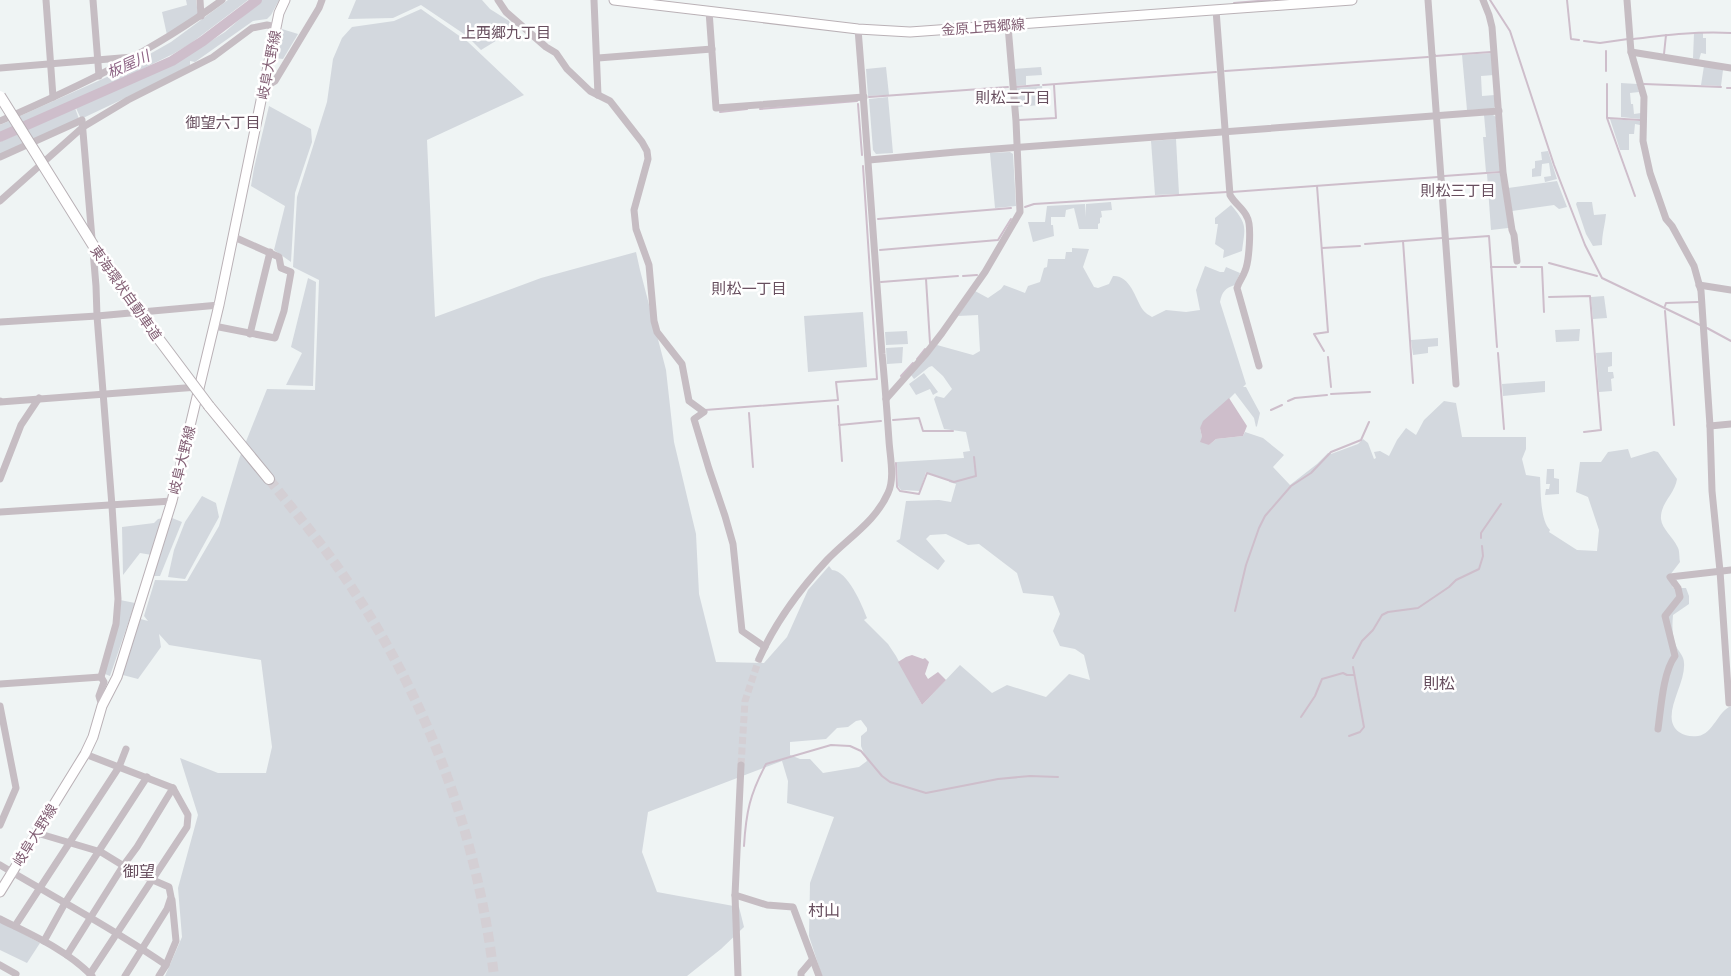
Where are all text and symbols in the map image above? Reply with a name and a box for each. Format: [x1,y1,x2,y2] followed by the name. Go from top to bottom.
[940,15,1026,39] street label: 金原上西郷線
[461,23,551,42] district label: 上西郷九丁目
[253,29,285,101] street label: 岐阜大野線
[104,45,154,82] water label: 板屋川
[975,88,1051,107] district label: 則松二丁目
[185,113,261,132] district label: 御望六丁目
[1420,181,1496,200] district label: 則松三丁目
[87,242,165,344] street label: 東海環状自動車道
[711,279,787,298] district label: 則松一丁目
[165,424,199,496] street label: 岐阜大野線
[1423,673,1455,693] district label: 則松
[9,801,61,869] street label: 岐阜大野線
[123,861,155,881] district label: 御望
[808,900,840,920] district label: 村山

